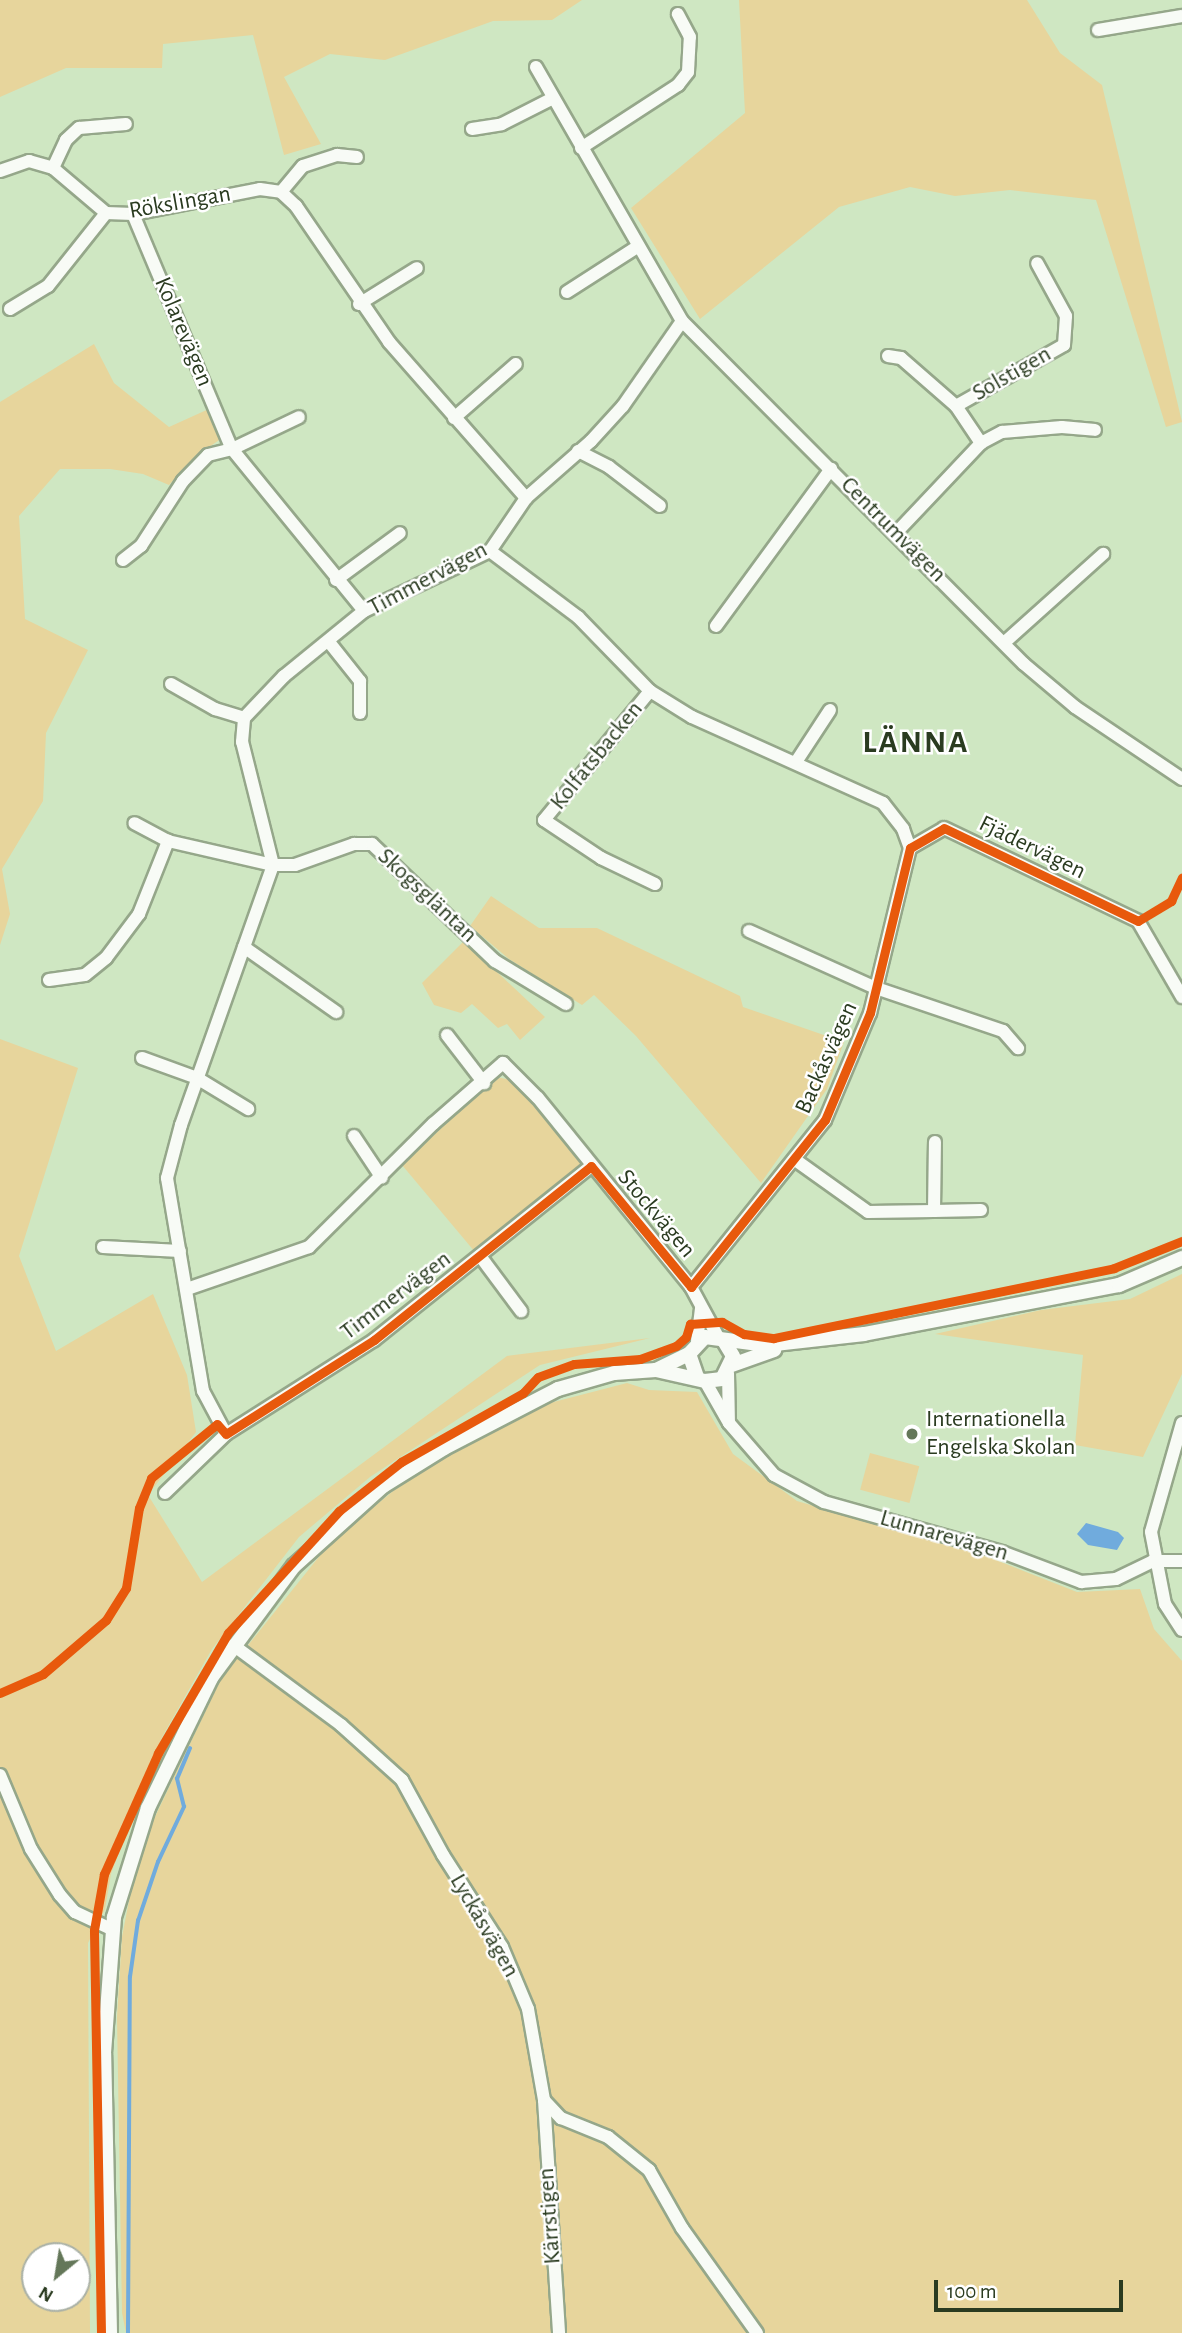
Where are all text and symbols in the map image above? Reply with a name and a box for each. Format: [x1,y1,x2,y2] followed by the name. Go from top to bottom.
[127,180,233,226] street label: Rökslingan
[147,273,219,391] street label: Kolarevägen
[968,340,1056,408] street label: Solstigen
[834,471,952,589] street label: Centrumvägen
[363,536,493,622] street label: Timmervägen
[544,696,650,816] street label: Kolfatsbacken
[863,723,969,761] district label: LÄNNA
[974,810,1090,886] street label: Fjädervägen
[371,843,483,949] street label: Skogsgläntan
[790,998,864,1118] street label: Backåsvägen
[611,1164,701,1264] street label: Stockvägen
[335,1245,457,1347] street label: Timmervägen
[926,1406,1075,1462] place label: Internationella Engelska Skolan
[904,1426,920,1442] marker: Internationella Engelska Skolan
[877,1504,1011,1568] street label: Lunnarevägen
[443,1869,525,1983] street label: Lyckåsvägen
[532,2167,568,2265] street label: Kärrstigen
[21,2242,91,2312] north arrow
[937,2266,1126,2310] scale bar
[947,2281,997,2302] text: 100 m
[36,2282,57,2305] text: N

